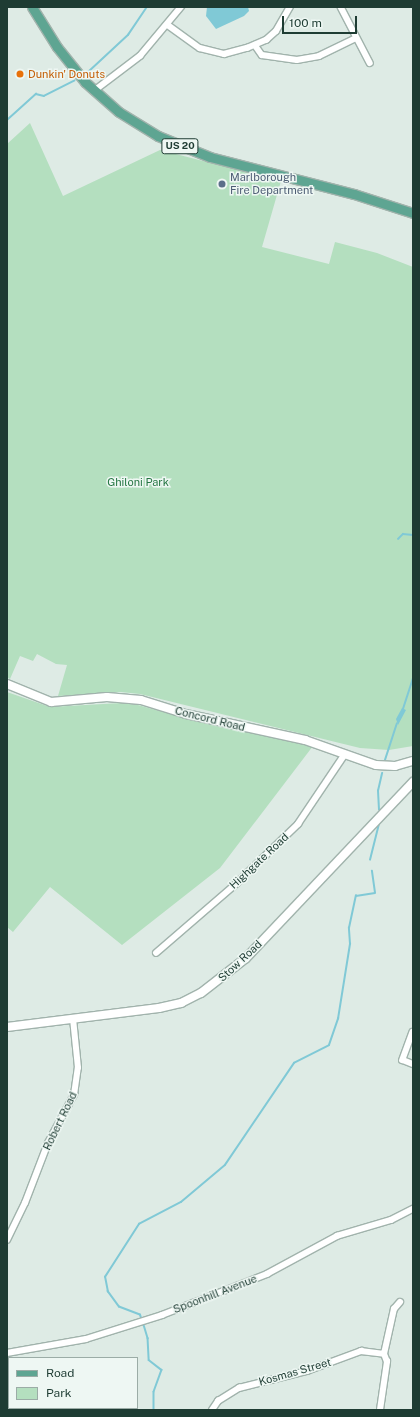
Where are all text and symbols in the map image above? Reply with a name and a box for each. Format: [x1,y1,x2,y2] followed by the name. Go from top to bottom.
[284,8,359,34] scale bar
[289,16,322,30] text: 100 m
[28,67,105,81] place label: Dunkin' Donuts
[15,69,25,79] marker: Dunkin' Donuts
[161,138,199,154] road number: US 20
[230,171,313,197] place label: Marlborough Fire Department
[217,179,227,189] marker: Marlborough Fire Department
[107,475,169,489] park label: Ghiloni Park
[174,704,246,734] street label: Concord Road
[227,830,291,892] street label: Highgate Road
[215,938,265,984] street label: Stow Road
[40,1090,80,1152] street label: Robert Road
[171,1272,259,1316] street label: Spoonhill Avenue
[257,1355,333,1389] street label: Kosmas Street
[8,1357,138,1409] legend
[46,1366,74,1380] text: Road
[46,1386,72,1400] text: Park

